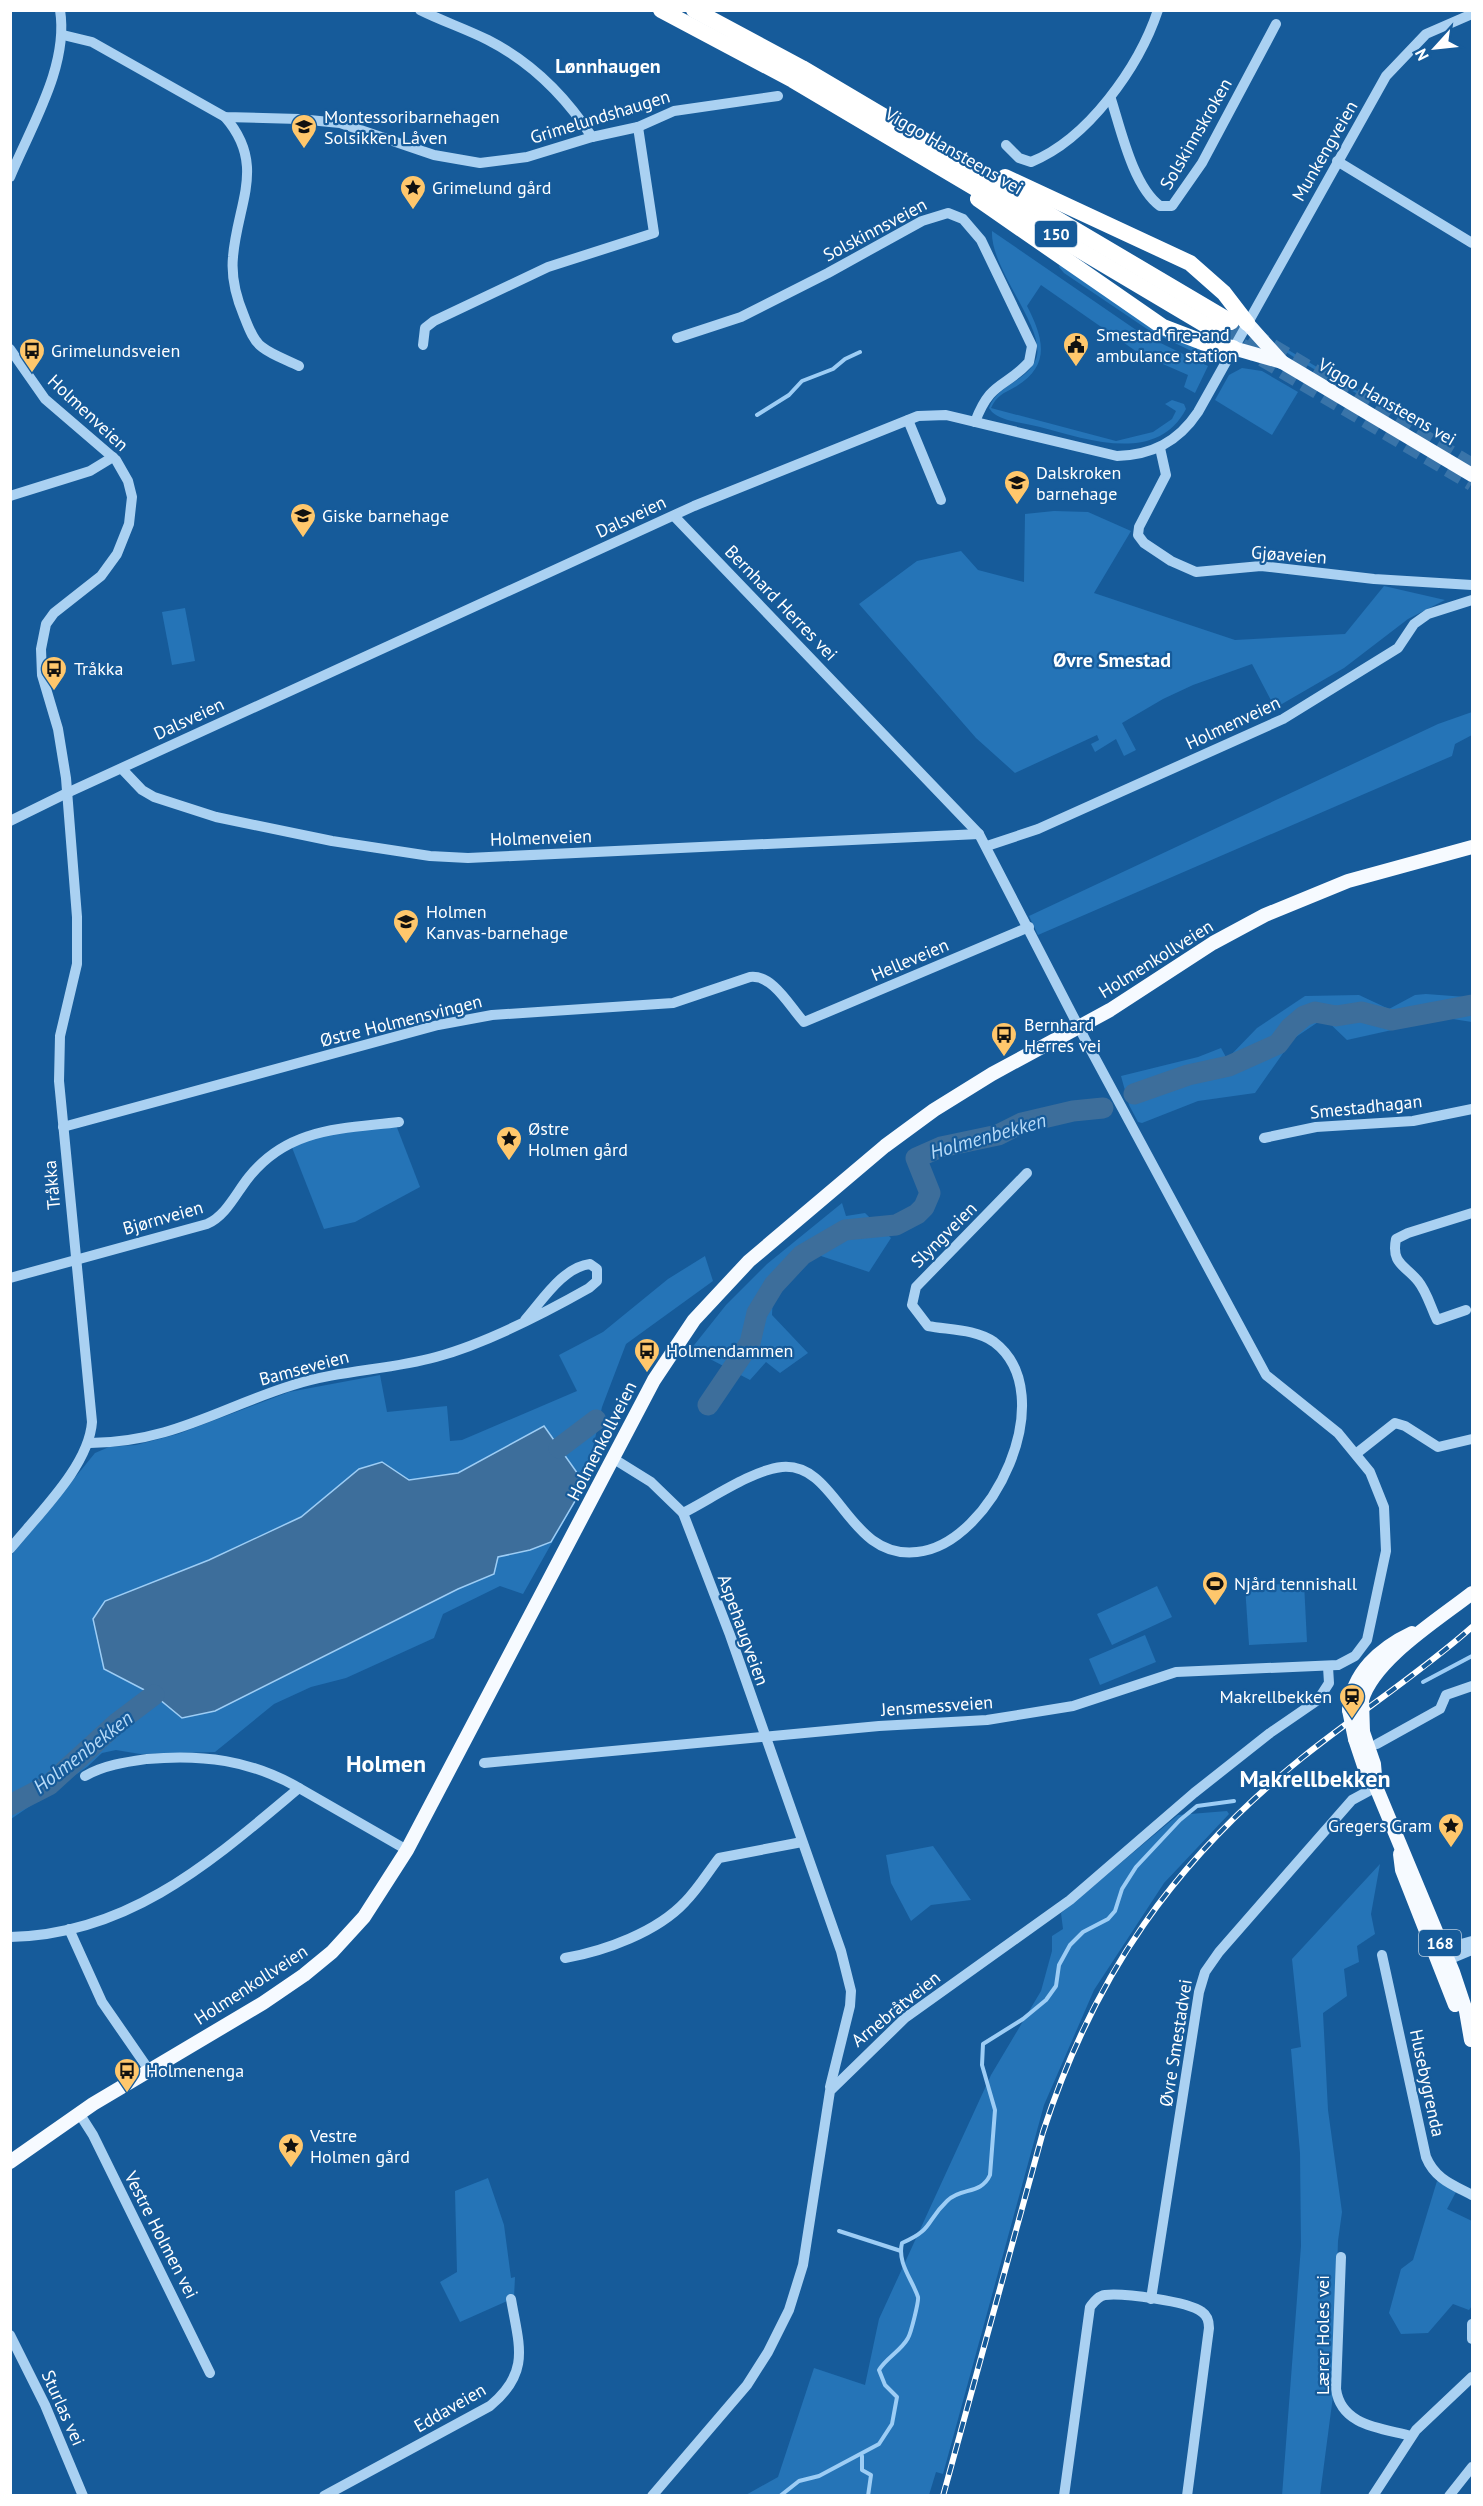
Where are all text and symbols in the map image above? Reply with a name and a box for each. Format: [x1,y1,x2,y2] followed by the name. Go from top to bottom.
[1405,18,1465,78] north arrow
[1410,46,1433,64] text: N
[555,53,661,79] district label: Lønnhaugen
[1154,74,1237,193] street label: Solskinnskroken
[527,84,673,149] street label: Grimelundshaugen
[1287,96,1363,205] street label: Munkengveien
[880,101,1027,199] street label: Viggo Hansteens vei
[324,105,500,149] place label: Montessoribarnehagen Solsikken Låven
[289,112,319,150] school or university icon: Montessoribarnehagen Solsikken Låven
[398,173,428,211] place icon: Grimelund gård
[432,176,551,199] place label: Grimelund gård
[819,193,931,267] street label: Solskinnsveien
[1035,221,1077,247] road number: 150
[1096,323,1238,367] place label: Smestad fire- and ambulance station
[1061,330,1091,368] public building icon: Smestad fire- and ambulance station
[17,336,47,374] bus stop icon: Grimelundsveien
[51,339,180,362] place label: Grimelundsveien
[1313,352,1460,450] street label: Viggo Hansteens vei
[43,369,134,456] street label: Holmenveien
[1036,461,1121,505] place label: Dalskroken barnehage
[1002,468,1032,506] school or university icon: Dalskroken barnehage
[592,490,670,543] street label: Dalsveien
[288,501,318,539] school or university icon: Giske barnehage
[322,504,449,527] place label: Giske barnehage
[720,540,843,665] street label: Bernhard Herres vei
[1250,540,1328,569] street label: Gjøaveien
[1053,647,1171,673] district label: Øvre Smestad
[39,654,69,692] bus stop icon: Tråkka
[74,657,123,680] place label: Tråkka
[1182,691,1284,755] street label: Holmenveien
[150,692,228,745] street label: Dalsveien
[490,824,592,851] street label: Holmenveien
[426,900,568,944] place label: Holmen Kanvas-barnehage
[391,907,421,945] school or university icon: Holmen Kanvas-barnehage
[1094,914,1217,1003] street label: Holmenkollveien
[868,933,952,986] street label: Helleveien
[317,989,484,1052] street label: Østre Holmensvingen
[1024,1013,1101,1057] place label: Bernhard Herres vei
[989,1020,1019,1058] bus stop icon: Bernhard Herres vei
[1309,1089,1423,1124] street label: Smestadhagan
[927,1107,1049,1165] water label: Holmenbekken
[528,1117,628,1161] place label: Østre Holmen gård
[494,1124,524,1162] place icon: Østre Holmen gård
[38,1159,65,1211] street label: Tråkka
[120,1195,206,1240] street label: Bjørnveien
[906,1197,982,1273] street label: Slyngveien
[632,1336,662,1374] bus stop icon: Holmendammen
[666,1339,793,1362] place label: Holmendammen
[257,1345,351,1391] street label: Bamseveien
[562,1377,641,1504] street label: Holmenkollveien
[1200,1569,1230,1607] sports icon: Njård tennishall
[713,1571,774,1689] street label: Aspehaugveien
[1234,1572,1358,1595] place label: Njård tennishall
[1337,1682,1367,1720] station icon: Makrellbekken
[1220,1685,1332,1708] place label: Makrellbekken
[879,1690,994,1721] street label: Jensmessveien
[28,1705,138,1799] water label: Holmenbekken
[346,1748,426,1779] district label: Holmen
[1239,1763,1391,1794] district label: Makrellbekken
[1436,1811,1466,1849] place icon: Gregers Gram
[1328,1814,1432,1837] place label: Gregers Gram
[1419,1930,1461,1956] road number: 168
[190,1939,312,2030] street label: Holmenkollveien
[847,1966,945,2052] street label: Arnebråtveien
[1154,1978,1197,2108] street label: Øvre Smestadvei
[1405,2027,1450,2139] street label: Husebygrenda
[112,2056,142,2094] bus stop icon: Holmenenga
[146,2059,244,2082] place label: Holmenenga
[309,2124,410,2168] place label: Vestre Holmen gård
[276,2131,306,2169] place icon: Vestre Holmen gård
[119,2166,203,2302] street label: Vestre Holmen vei
[1311,2275,1334,2395] street label: Lærer Holes vei
[37,2366,90,2449] street label: Sturlas vei
[410,2378,490,2437] street label: Eddaveien

